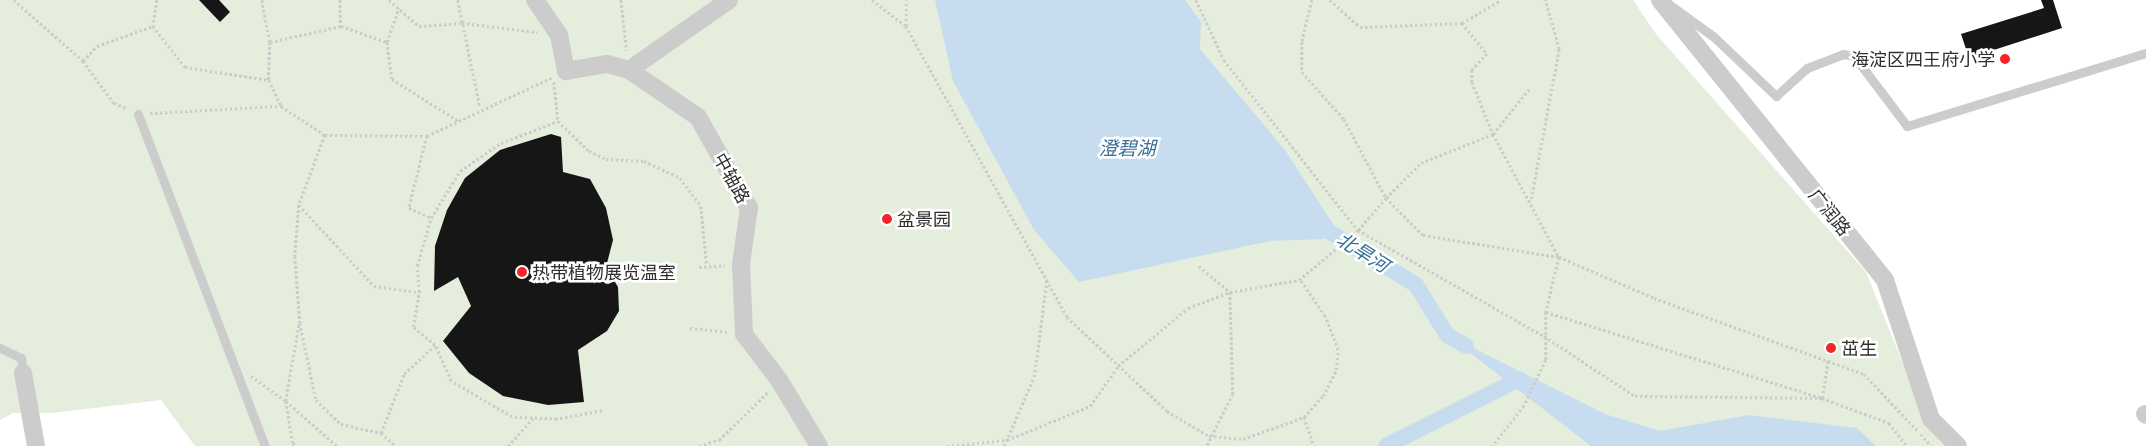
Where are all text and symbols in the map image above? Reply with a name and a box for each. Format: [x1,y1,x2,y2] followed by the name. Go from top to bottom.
[1851,48,1995,70] place label: 海淀区四王府小学
[1999,53,2011,65] marker: 海淀区四王府小学
[1099,137,1155,159] water label: 澄碧湖
[709,149,755,207] street label: 中轴路
[1805,184,1855,240] street label: 广润路
[897,208,951,230] place label: 盆景园
[881,213,893,225] marker: 盆景园
[1333,227,1393,277] water label: 北旱河
[532,261,676,283] place label: 热带植物展览温室
[516,266,528,278] marker: 热带植物展览温室
[1841,337,1877,359] place label: 茁生
[1825,342,1837,354] marker: 茁生

